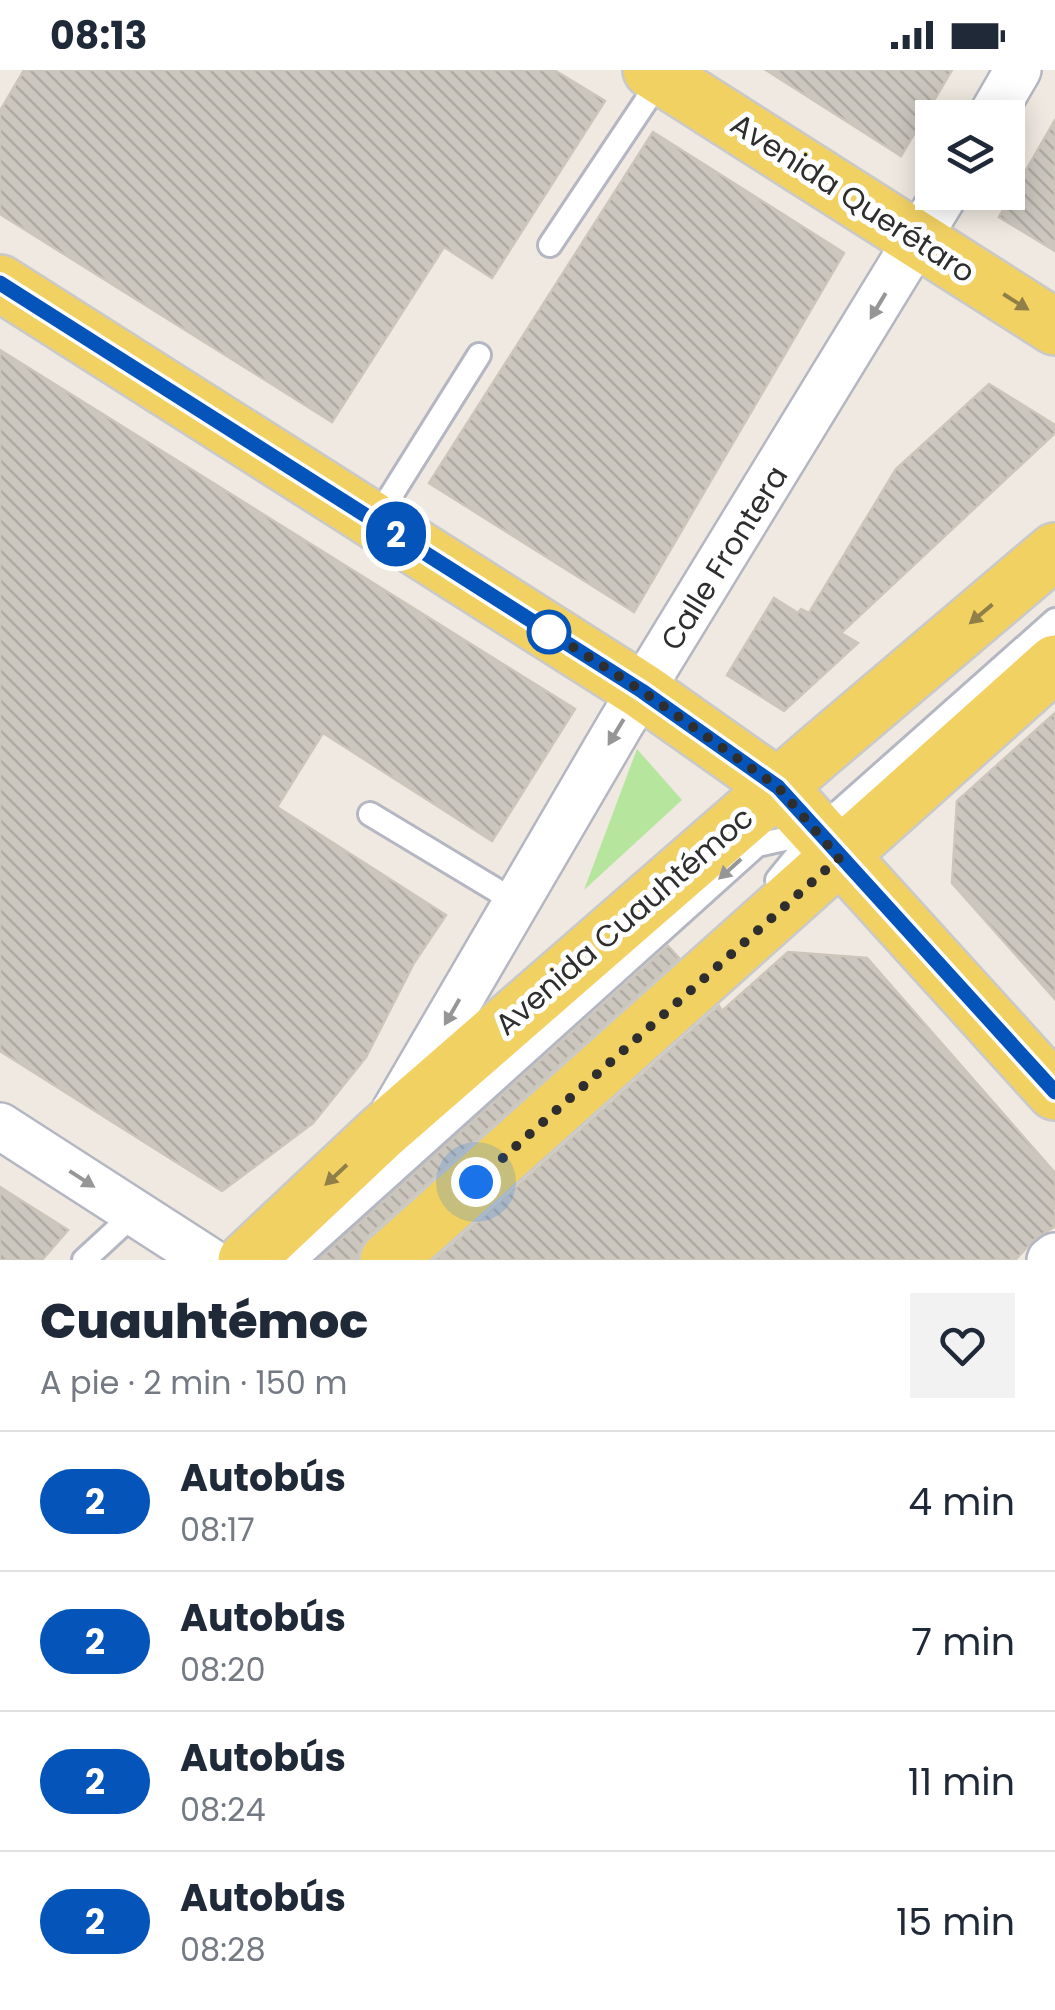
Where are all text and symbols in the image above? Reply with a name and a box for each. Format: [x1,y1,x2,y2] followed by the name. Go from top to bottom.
[50,9,147,62] text: 08:13
[915,100,1025,210] map controls
[915,100,1025,210] button: layers
[722,103,984,293] street label: Avenida Querétaro
[870,292,887,320] one-way arrow
[1002,293,1030,310] one-way arrow
[650,457,798,659] street label: Calle Frontera
[364,502,428,566] line badge: 2
[386,510,406,559] text: 2
[969,603,994,625] one-way arrow
[528,611,570,653] unlabelled marker
[608,718,625,746] one-way arrow
[485,797,763,1045] street label: Avenida Cuauhtémoc
[718,858,743,880] one-way arrow
[443,998,460,1027] one-way arrow
[451,1157,501,1207] your location
[325,1163,349,1186] one-way arrow
[68,1169,96,1187] one-way arrow
[40,1288,368,1355] text: Cuauhtémoc
[910,1293,1015,1398] button: heart
[40,1360,347,1405] text: A pie · 2 min · 150 m
[180,1451,346,1504] text: Autobús
[908,1475,1015,1528] text: 4 min
[85,1477,105,1526] text: 2
[180,1507,255,1552] text: 08:17
[180,1591,346,1644] text: Autobús
[911,1615,1015,1668] text: 7 min
[85,1617,105,1666] text: 2
[180,1647,266,1692] text: 08:20
[180,1731,346,1784] text: Autobús
[908,1755,1015,1808] text: 11 min
[85,1757,105,1806] text: 2
[180,1787,266,1832] text: 08:24
[180,1871,346,1924] text: Autobús
[896,1895,1015,1948] text: 15 min
[85,1897,105,1946] text: 2
[180,1927,266,1972] text: 08:28

